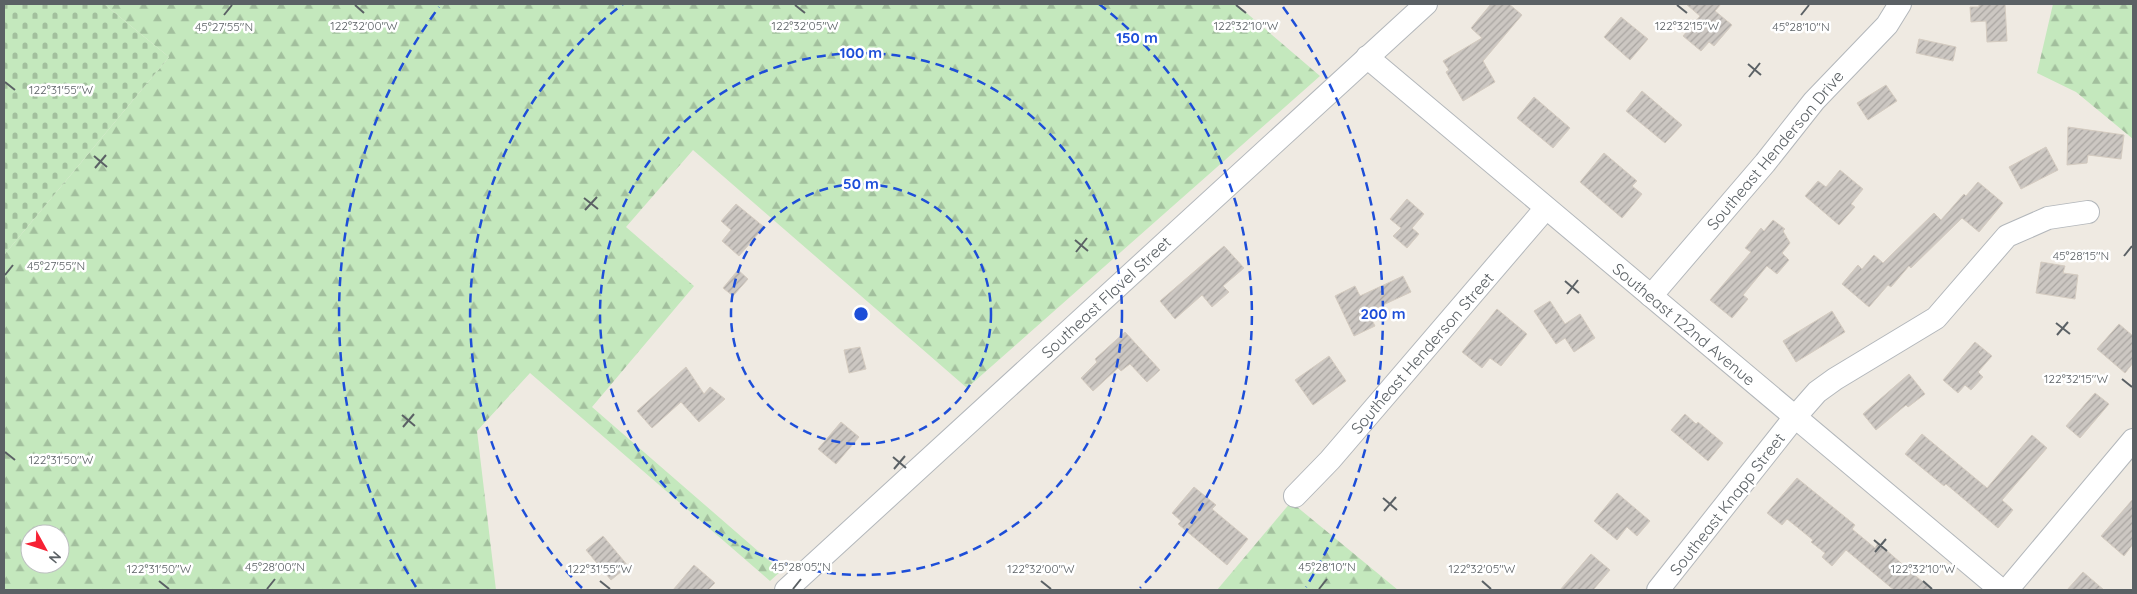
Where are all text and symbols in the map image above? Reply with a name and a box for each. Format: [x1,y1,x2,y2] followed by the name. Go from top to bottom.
[330,18,398,33] text: 122°32'00"W
[772,18,839,33] text: 122°32'05"W
[1214,18,1279,33] text: 122°32'10"W
[1655,18,1719,33] text: 122°32'15"W
[195,19,253,34] text: 45°27'55"N
[1772,19,1830,34] text: 45°28'10"N
[1116,28,1158,47] text: 150 m
[840,43,882,62] text: 100 m
[1702,66,1848,234] street label: Southeast Henderson Drive
[29,82,93,97] text: 122°31'55"W
[843,174,879,193] text: 50 m
[1037,232,1175,362] street label: Southeast Flavel Street
[2053,248,2109,263] text: 45°28'15"N
[27,258,85,273] text: 45°27'55"N
[1609,258,1759,390] street label: Southeast 122nd Avenue
[1346,268,1498,438] street label: Southeast Henderson Street
[1361,304,1406,323] text: 200 m
[852,305,870,323] centre of rings
[2044,371,2108,386] text: 122°32'15"W
[1665,429,1789,579] street label: Southeast Knapp Street
[29,452,94,467] text: 122°31'50"W
[20,524,70,574] north arrow
[45,548,65,567] text: N
[245,559,305,574] text: 45°28'00"N
[771,559,831,574] text: 45°28'05"N
[1298,559,1356,574] text: 45°28'10"N
[127,561,192,576] text: 122°31'50"W
[568,561,632,576] text: 122°31'55"W
[1007,561,1075,576] text: 122°32'00"W
[1449,561,1516,576] text: 122°32'05"W
[1891,561,1956,576] text: 122°32'10"W

